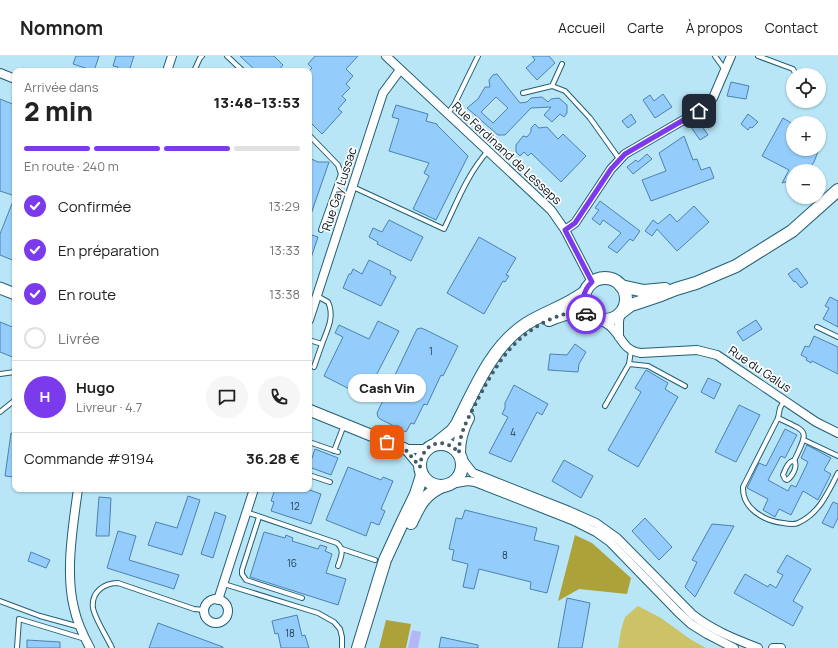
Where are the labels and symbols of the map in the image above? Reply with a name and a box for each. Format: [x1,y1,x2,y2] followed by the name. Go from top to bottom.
[682,94,716,128] pin
[449,98,565,208] street label: Rue Ferdinand de Lesseps
[318,145,361,233] street label: Rue Gay Lussac
[566,294,606,334] courier
[725,342,795,396] street label: Rue du Galus
[429,344,433,358] house number: 1
[348,374,426,402] callout: Cash Vin
[370,425,404,459] pin
[510,425,516,439] house number: 4
[290,499,300,513] house number: 12
[502,548,508,562] house number: 8
[287,556,297,570] house number: 16
[285,626,295,640] house number: 18

